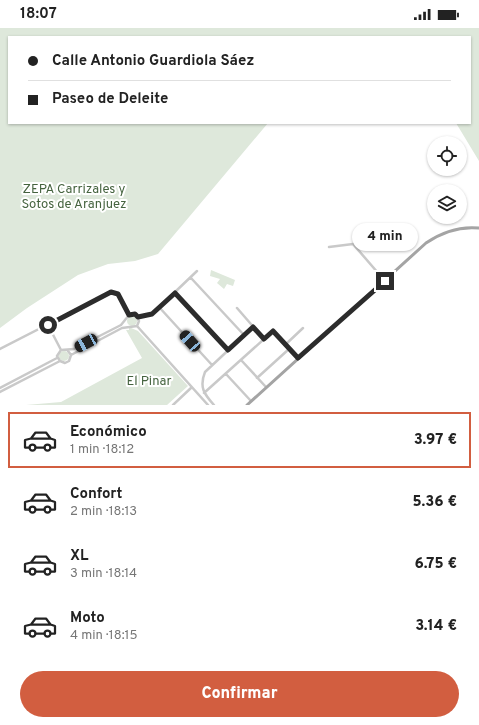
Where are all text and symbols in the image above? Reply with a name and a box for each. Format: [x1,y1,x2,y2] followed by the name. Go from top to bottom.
[20,5,57,24] text: 18:07
[52,52,254,71] text: Calle Antonio Guardiola Sáez
[52,90,168,109] text: Paseo de Deleite
[427,136,467,224] map controls
[427,136,467,176] button: locate
[22,182,126,213] park label: ZEPA Carrizales y Sotos de Aranjuez
[427,184,467,224] button: layers
[352,223,418,251] callout: 4 min
[368,229,402,245] text: 4 min
[376,272,394,290] route end
[39,316,57,334] route start
[178,328,202,354] car
[73,332,99,354] car
[126,374,172,390] park label: El Pinar
[22,422,58,458] icon: car
[70,423,147,442] text: Económico
[414,431,457,450] text: 3.97 €
[70,442,134,458] text: 1 min · 18:12
[22,484,58,520] icon: car
[70,485,122,504] text: Confort
[412,493,457,512] text: 5.36 €
[70,504,137,520] text: 2 min · 18:13
[22,546,58,582] icon: car
[70,547,88,566] text: XL
[415,555,457,574] text: 6.75 €
[70,566,137,582] text: 3 min · 18:14
[22,608,58,644] icon: car
[70,609,105,628] text: Moto
[415,617,457,636] text: 3.14 €
[70,628,138,644] text: 4 min · 18:15
[20,671,459,717] button: Confirmar

